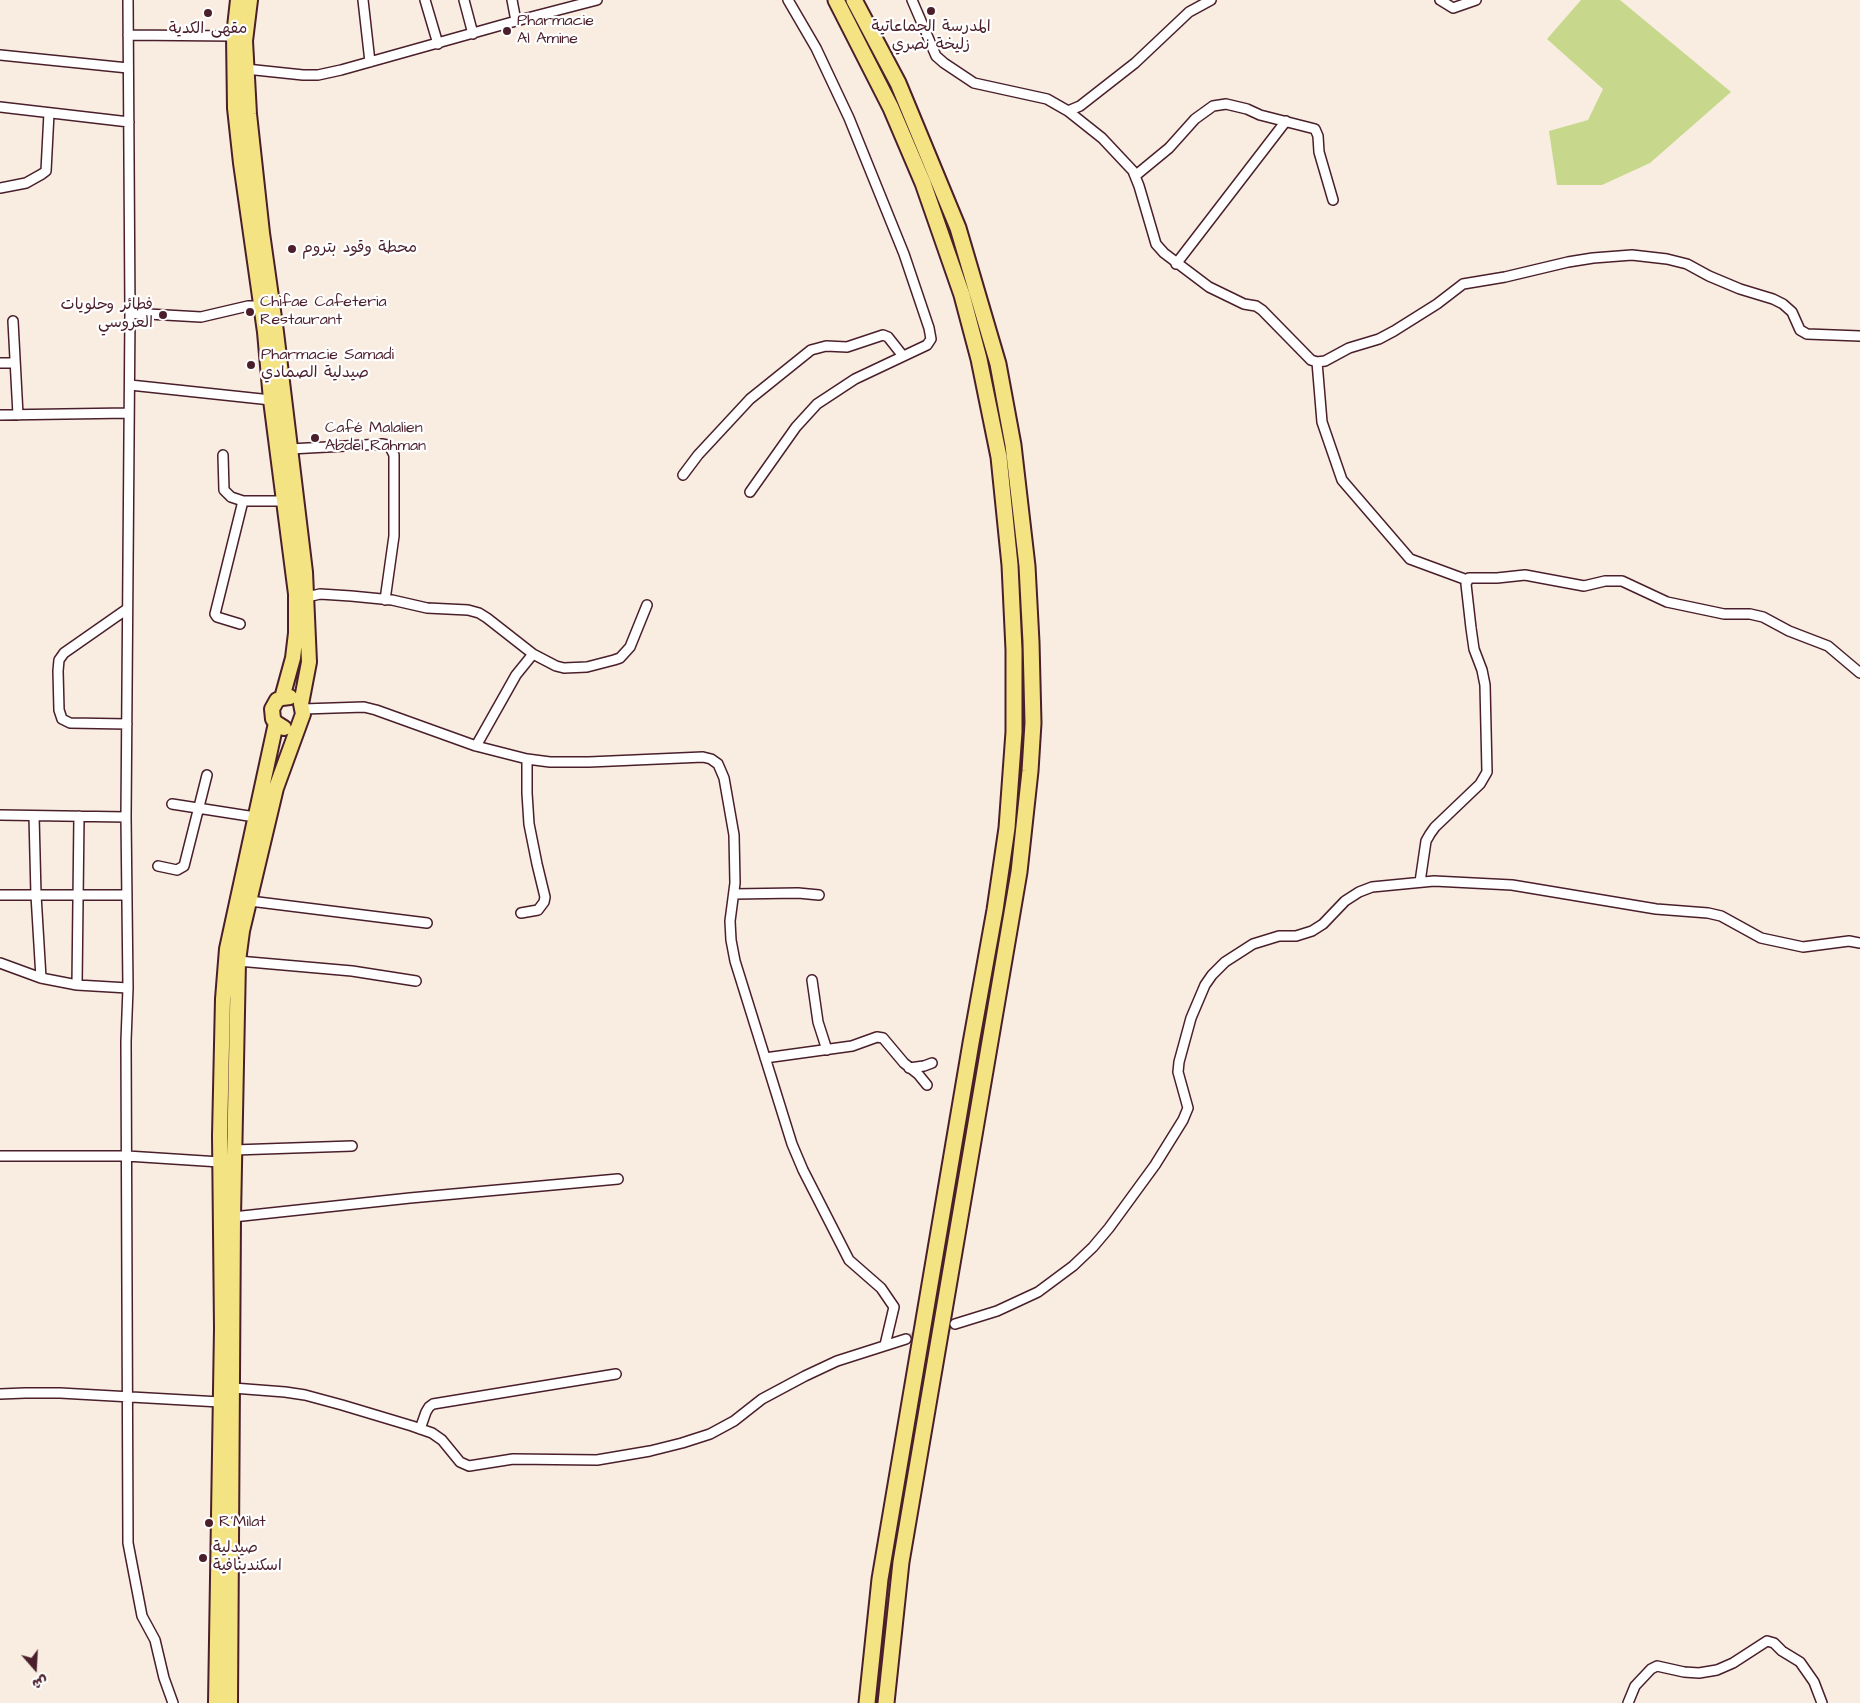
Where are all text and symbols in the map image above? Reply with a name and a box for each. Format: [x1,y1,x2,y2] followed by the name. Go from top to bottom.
[925,5,937,17] marker: المدرسة الجماعاتية زليخة نصري
[202,7,214,19] marker: مقهى الكدية
[517,12,594,50] place label: Pharmacie Al Amine
[871,18,991,56] place label: المدرسة الجماعاتية زليخة نصري
[169,20,247,40] place label: مقهى الكدية
[501,25,513,37] marker: Pharmacie Al Amine
[302,239,417,259] place label: محطة وقود بتروم
[286,243,298,255] marker: محطة وقود بتروم
[260,293,387,331] place label: Chifae Cafeteria Restaurant
[61,296,153,334] place label: فطائر وحلويات العروسي
[244,306,256,318] marker: Chifae Cafeteria Restaurant
[157,309,169,321] marker: فطائر وحلويات العروسي
[261,346,394,384] place label: Pharmacie Samadi صيدلية الصمادي
[245,359,257,371] marker: Pharmacie Samadi صيدلية الصمادي
[325,419,426,457] place label: Café Malalien Abdel Rahman
[309,432,321,444] marker: Café Malalien Abdel Rahman
[219,1513,266,1533] place label: R'Milat
[203,1517,215,1529] marker: R'Milat
[213,1539,282,1577] place label: صيدلية اسكندينافية
[197,1552,209,1564] marker: صيدلية اسكندينافية
[10,1643,60,1693] north arrow
[29,1670,50,1694] text: ش

